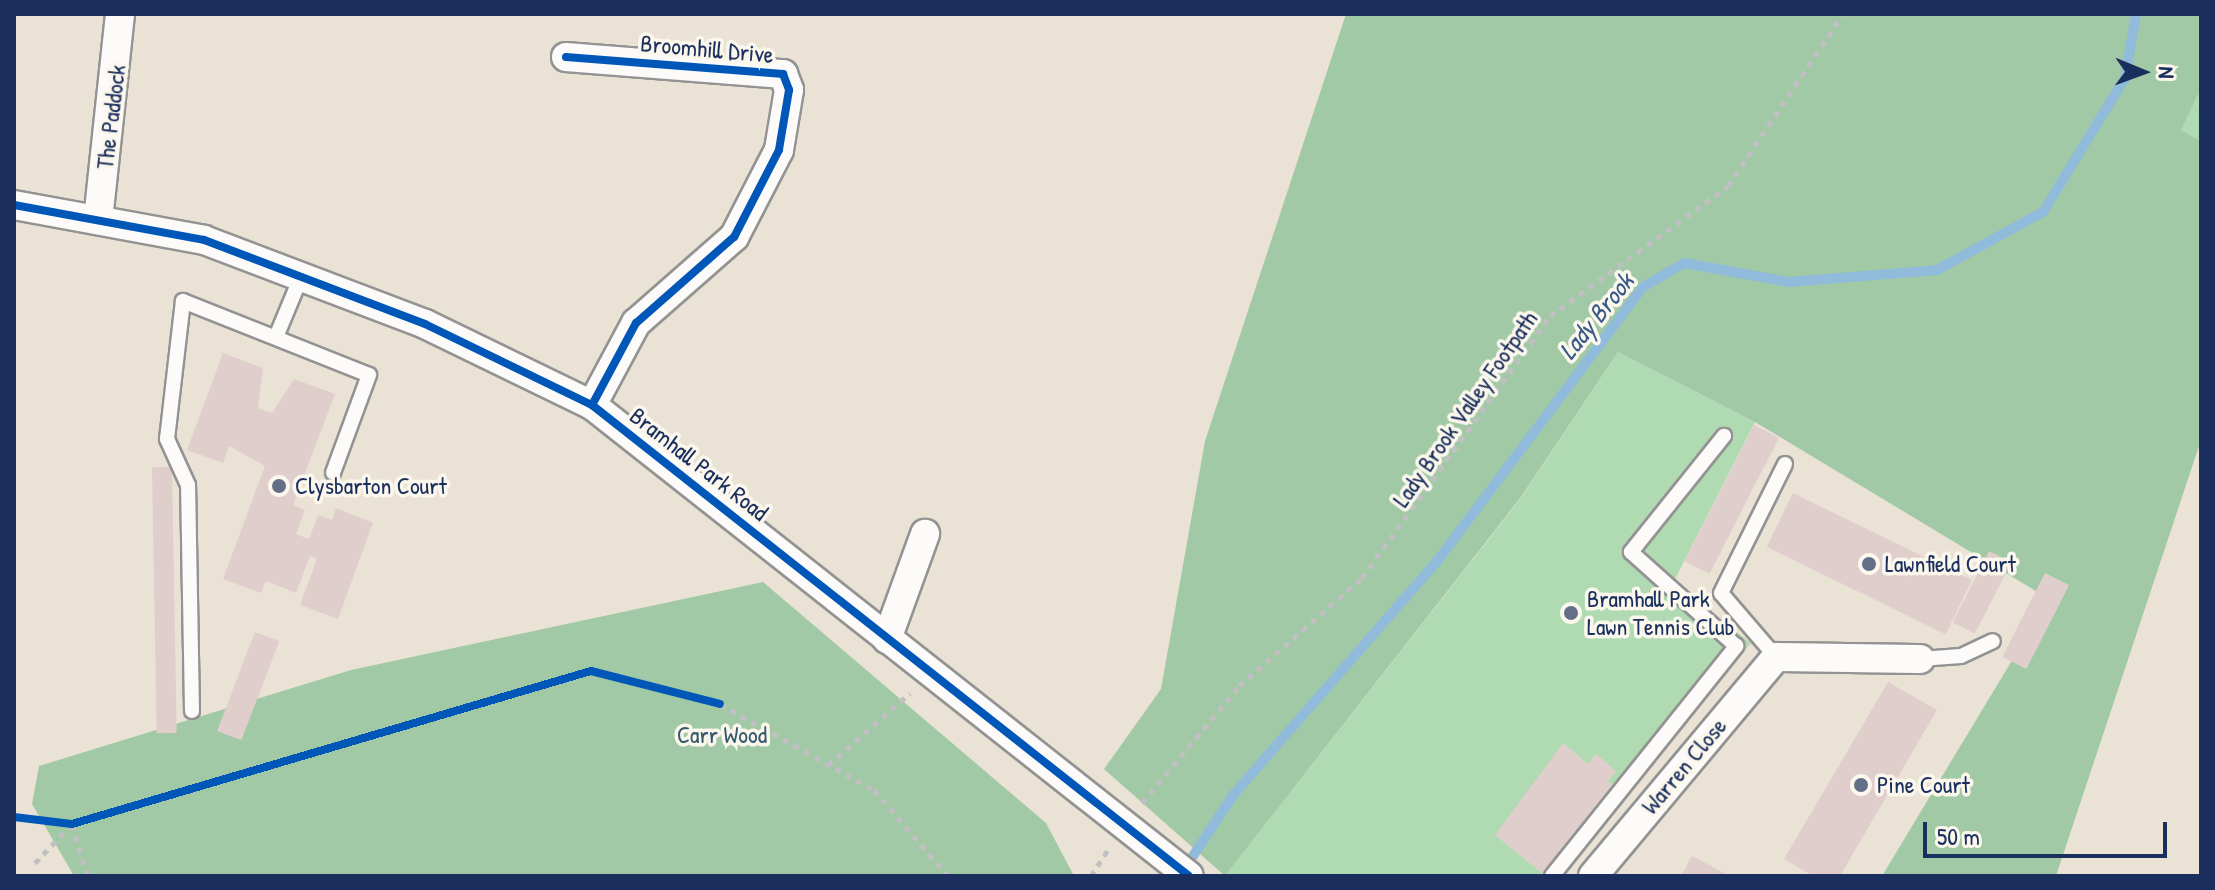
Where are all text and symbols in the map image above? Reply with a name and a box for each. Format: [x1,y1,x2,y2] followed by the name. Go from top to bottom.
[639,29,775,69] street label: Broomhill Drive
[2103,32,2183,112] north arrow
[90,63,132,171] street label: The Paddock
[2152,66,2182,79] text: N
[1552,267,1640,365] water label: Lady Brook
[1386,305,1544,513] street label: Lady Brook Valley Footpath
[624,401,774,527] street label: Bramhall Park Road
[295,472,447,500] place label: Clysbarton Court
[270,477,288,495] marker: Clysbarton Court
[1885,550,2016,578] place label: Lawnfield Court
[1860,555,1878,573] marker: Lawnfield Court
[1587,585,1734,641] place label: Bramhall Park Lawn Tennis Club
[1562,604,1580,622] marker: Bramhall Park Lawn Tennis Club
[1635,712,1733,820] street label: Warren Close
[677,721,767,749] park label: Carr Wood
[1877,771,1970,799] place label: Pine Court
[1852,776,1870,794] marker: Pine Court
[1927,806,2171,856] scale bar
[1937,820,1980,852] text: 50 m

